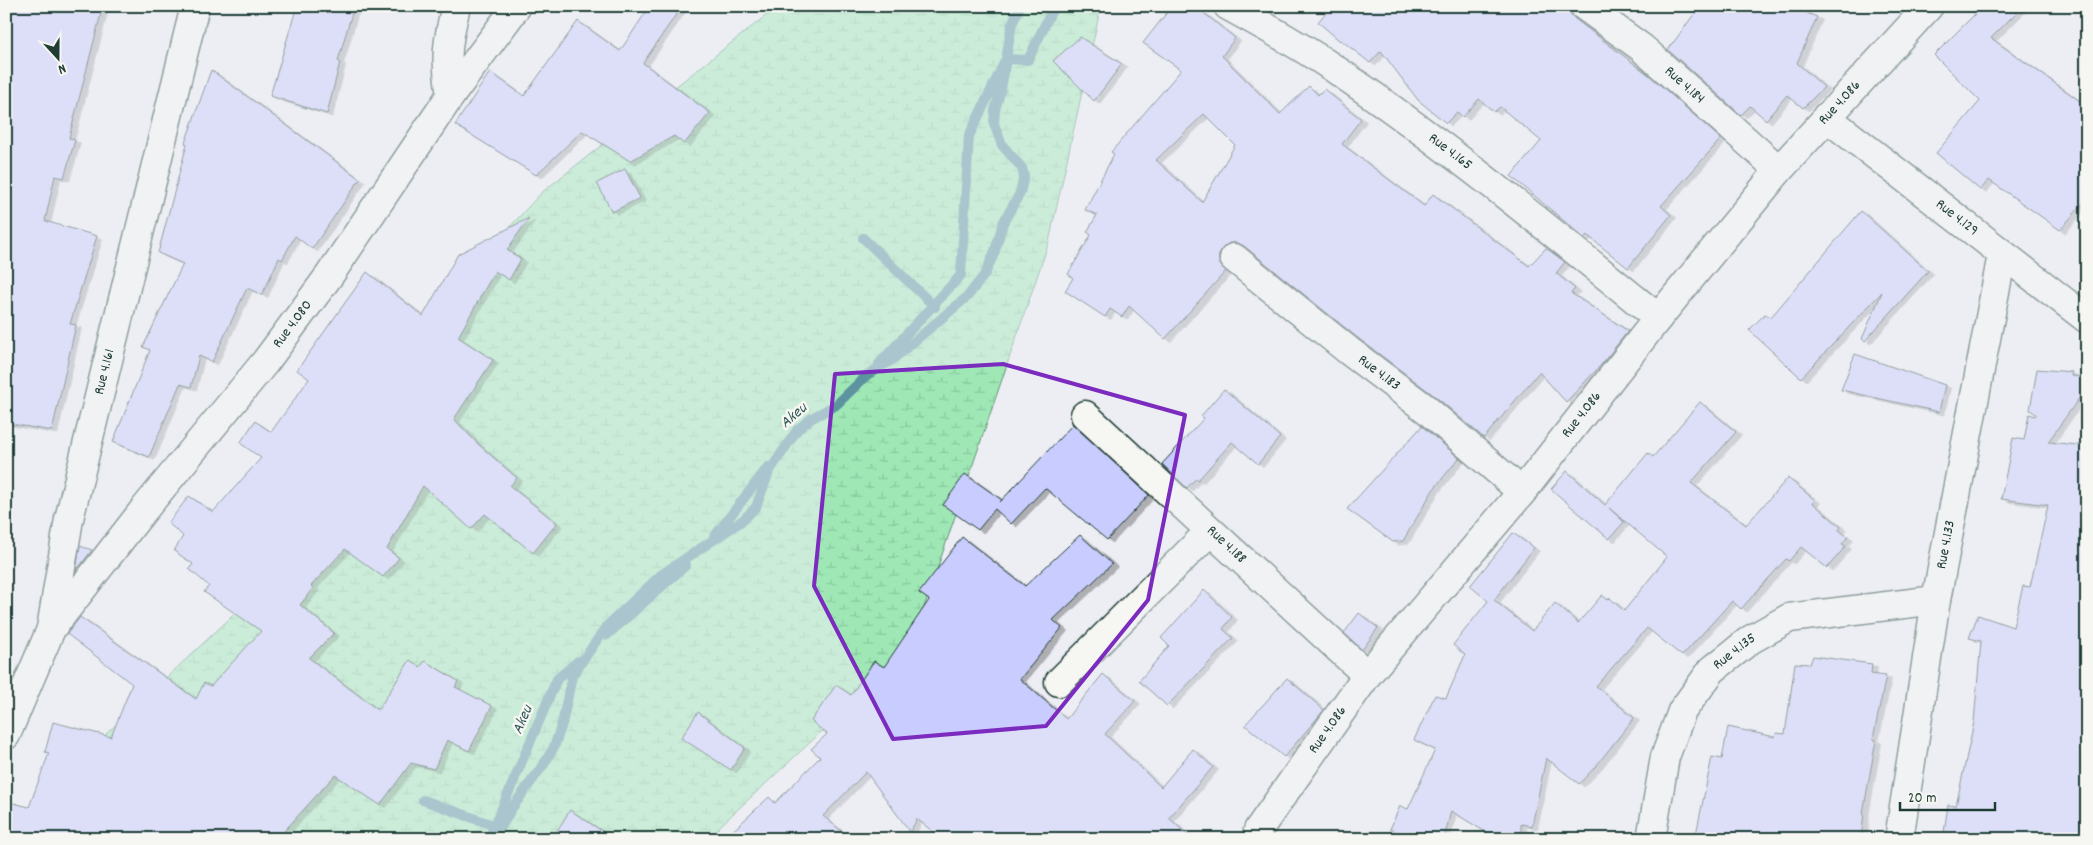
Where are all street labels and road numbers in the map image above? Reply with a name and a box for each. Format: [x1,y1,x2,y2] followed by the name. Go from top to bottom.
[1659,61,1709,110] street label: Rue 4.184
[1814,76,1867,131] street label: Rue 4.086
[1423,128,1477,176] street label: Rue 4.165
[1930,194,1983,242] street label: Rue 4.129
[268,296,318,353] street label: Rue 4.080
[89,347,121,397] street label: Rue 4.161
[1353,350,1405,397] street label: Rue 4.183
[1557,387,1607,443] street label: Rue 4.086
[1931,519,1962,571] street label: Rue 4.133
[1201,521,1251,569] street label: Rue 4.188
[1709,628,1760,676] street label: Rue 4.135
[1304,702,1353,759] street label: Rue 4.086

